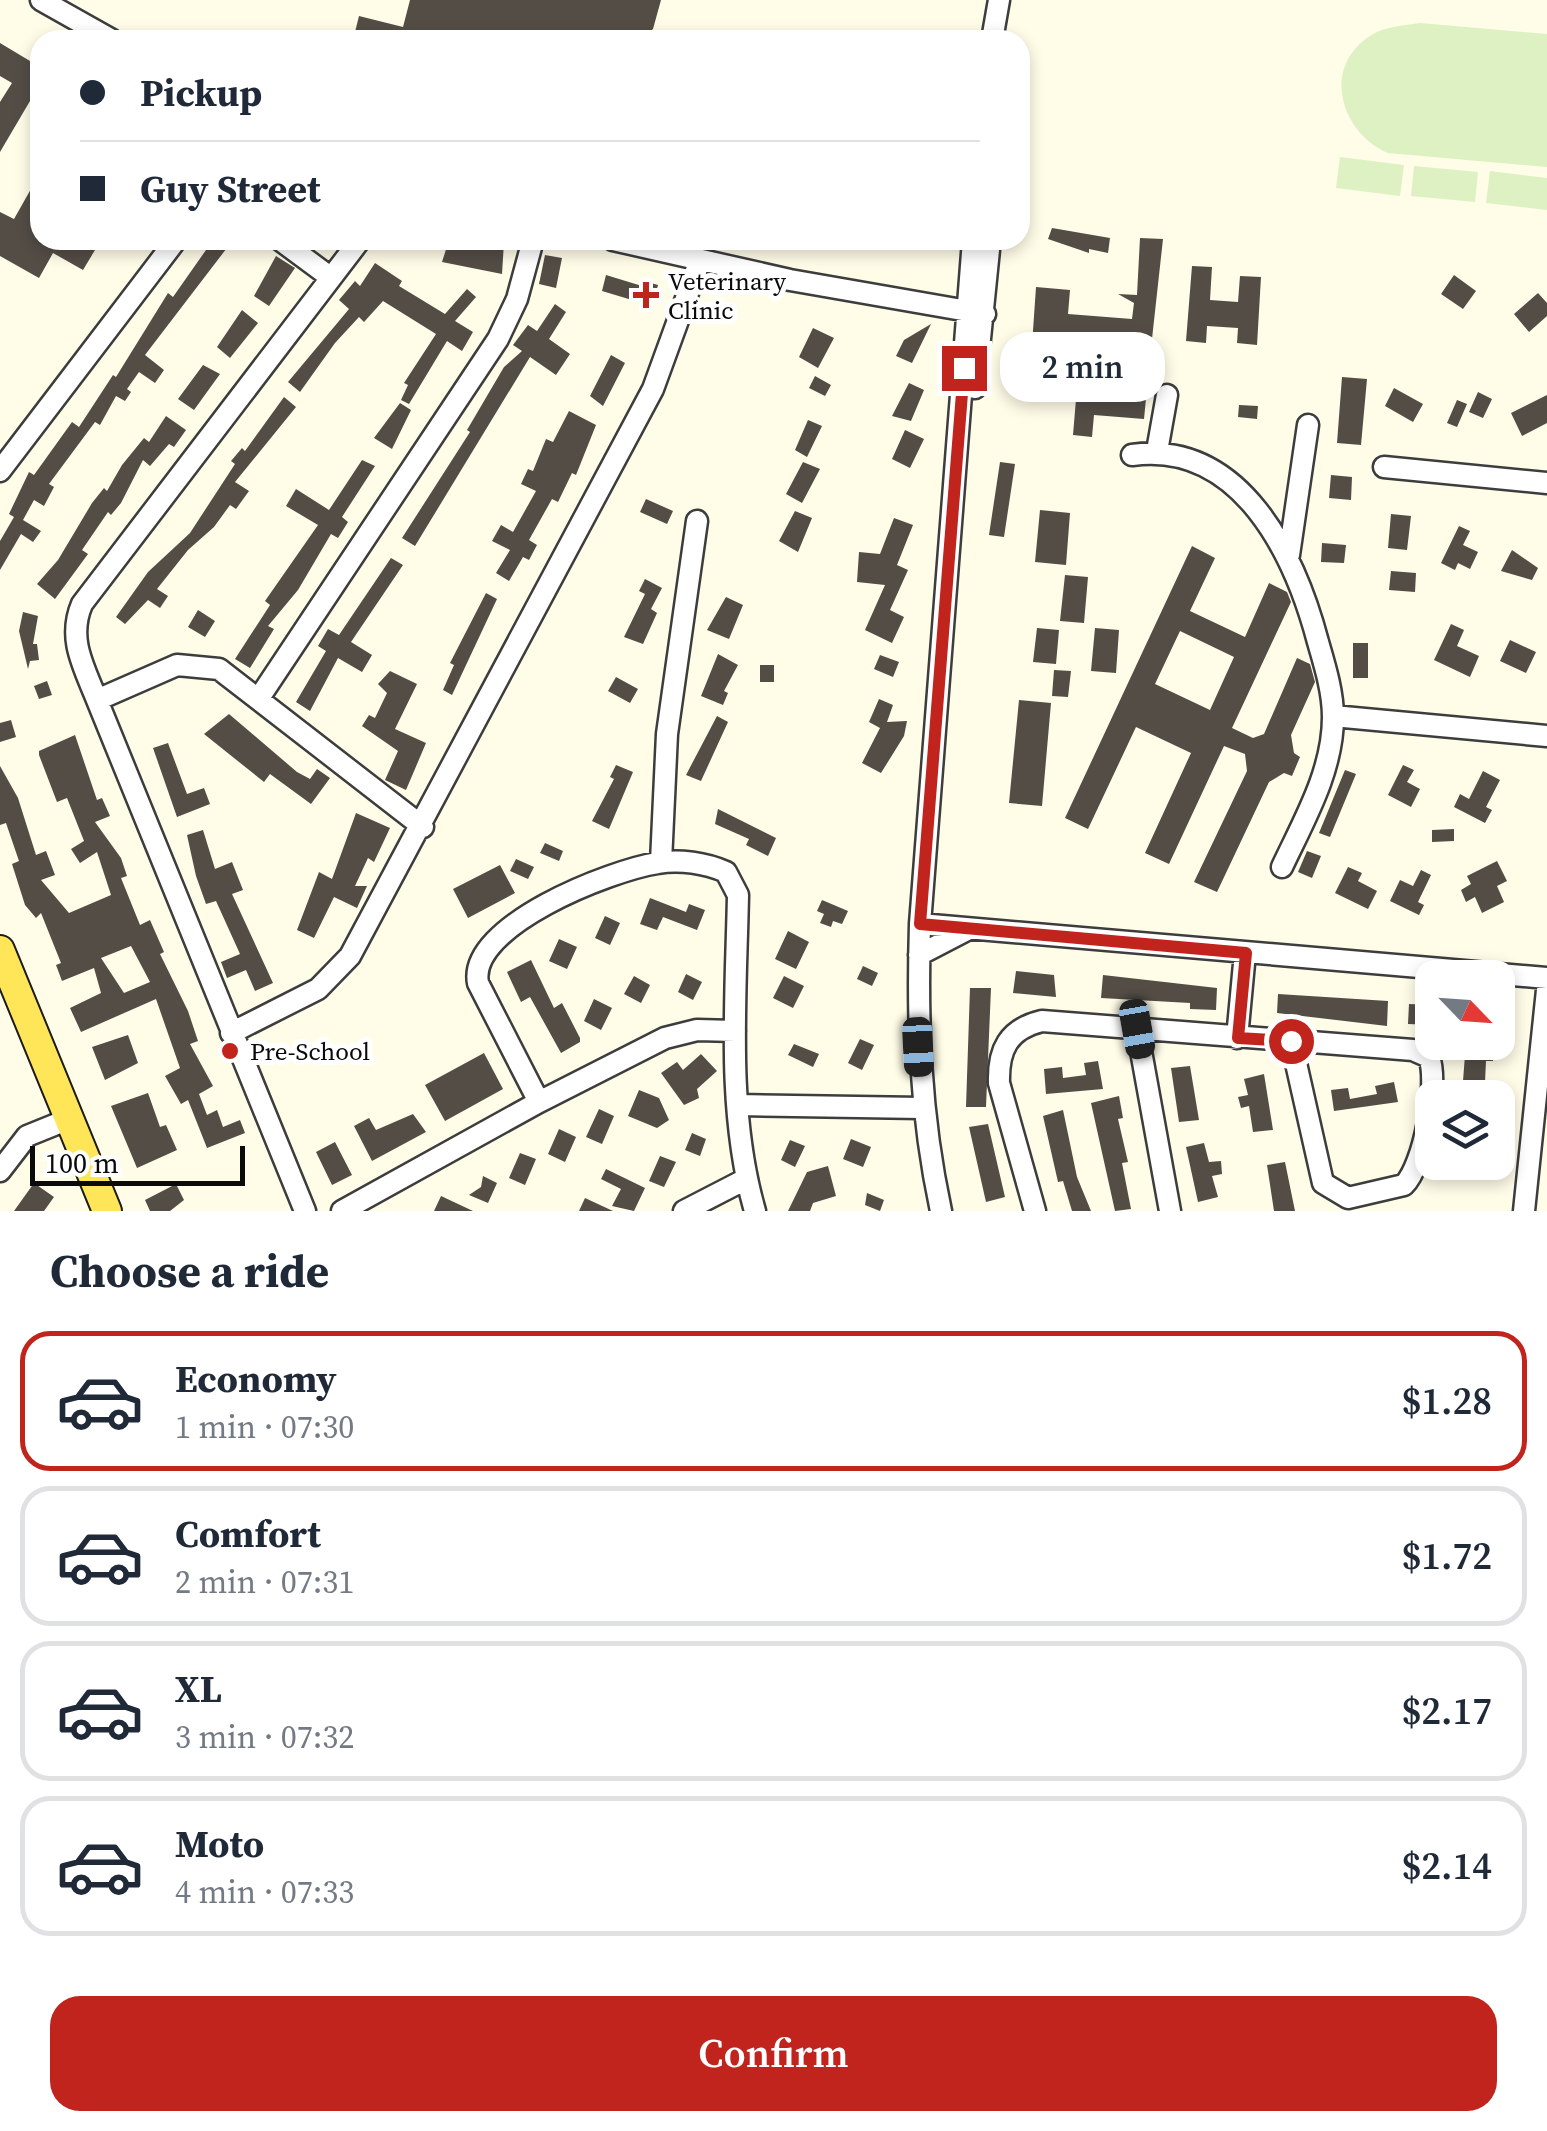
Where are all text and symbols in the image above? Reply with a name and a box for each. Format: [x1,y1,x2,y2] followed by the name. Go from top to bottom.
[140,67,262,119] text: Pickup
[140,163,321,215] text: Guy Street
[668,264,786,327] place label: Veterinary Clinic
[633,282,659,308] marker: Veterinary Clinic
[999,333,1164,403] callout: 2 min
[1041,345,1124,389] text: 2 min
[942,346,987,391] route end
[1415,960,1515,1060] north arrow
[1415,960,1515,1180] map controls
[1117,997,1157,1061] car
[901,1016,935,1078] car
[1269,1019,1314,1064] route start
[250,1034,370,1068] place label: Pre-School
[219,1040,241,1062] marker: Pre-School
[1415,1080,1515,1180] button: layers
[30,1141,245,1186] scale bar
[45,1144,119,1182] text: 100 m
[50,1240,329,1302] text: Choose a ride
[175,1353,337,1405] text: Economy
[55,1356,145,1446] icon: car
[1402,1375,1492,1427] text: $1.28
[175,1405,354,1449] text: 1 min · 07:30
[175,1508,321,1560] text: Comfort
[55,1511,145,1601] icon: car
[1402,1530,1492,1582] text: $1.72
[175,1560,354,1604] text: 2 min · 07:31
[175,1663,222,1715] text: XL
[55,1666,145,1756] icon: car
[1402,1685,1492,1737] text: $2.17
[175,1715,354,1759] text: 3 min · 07:32
[175,1818,264,1870] text: Moto
[55,1821,145,1911] icon: car
[1402,1840,1492,1892] text: $2.14
[175,1870,354,1914] text: 4 min · 07:33
[50,1996,1497,2111] button: Confirm

